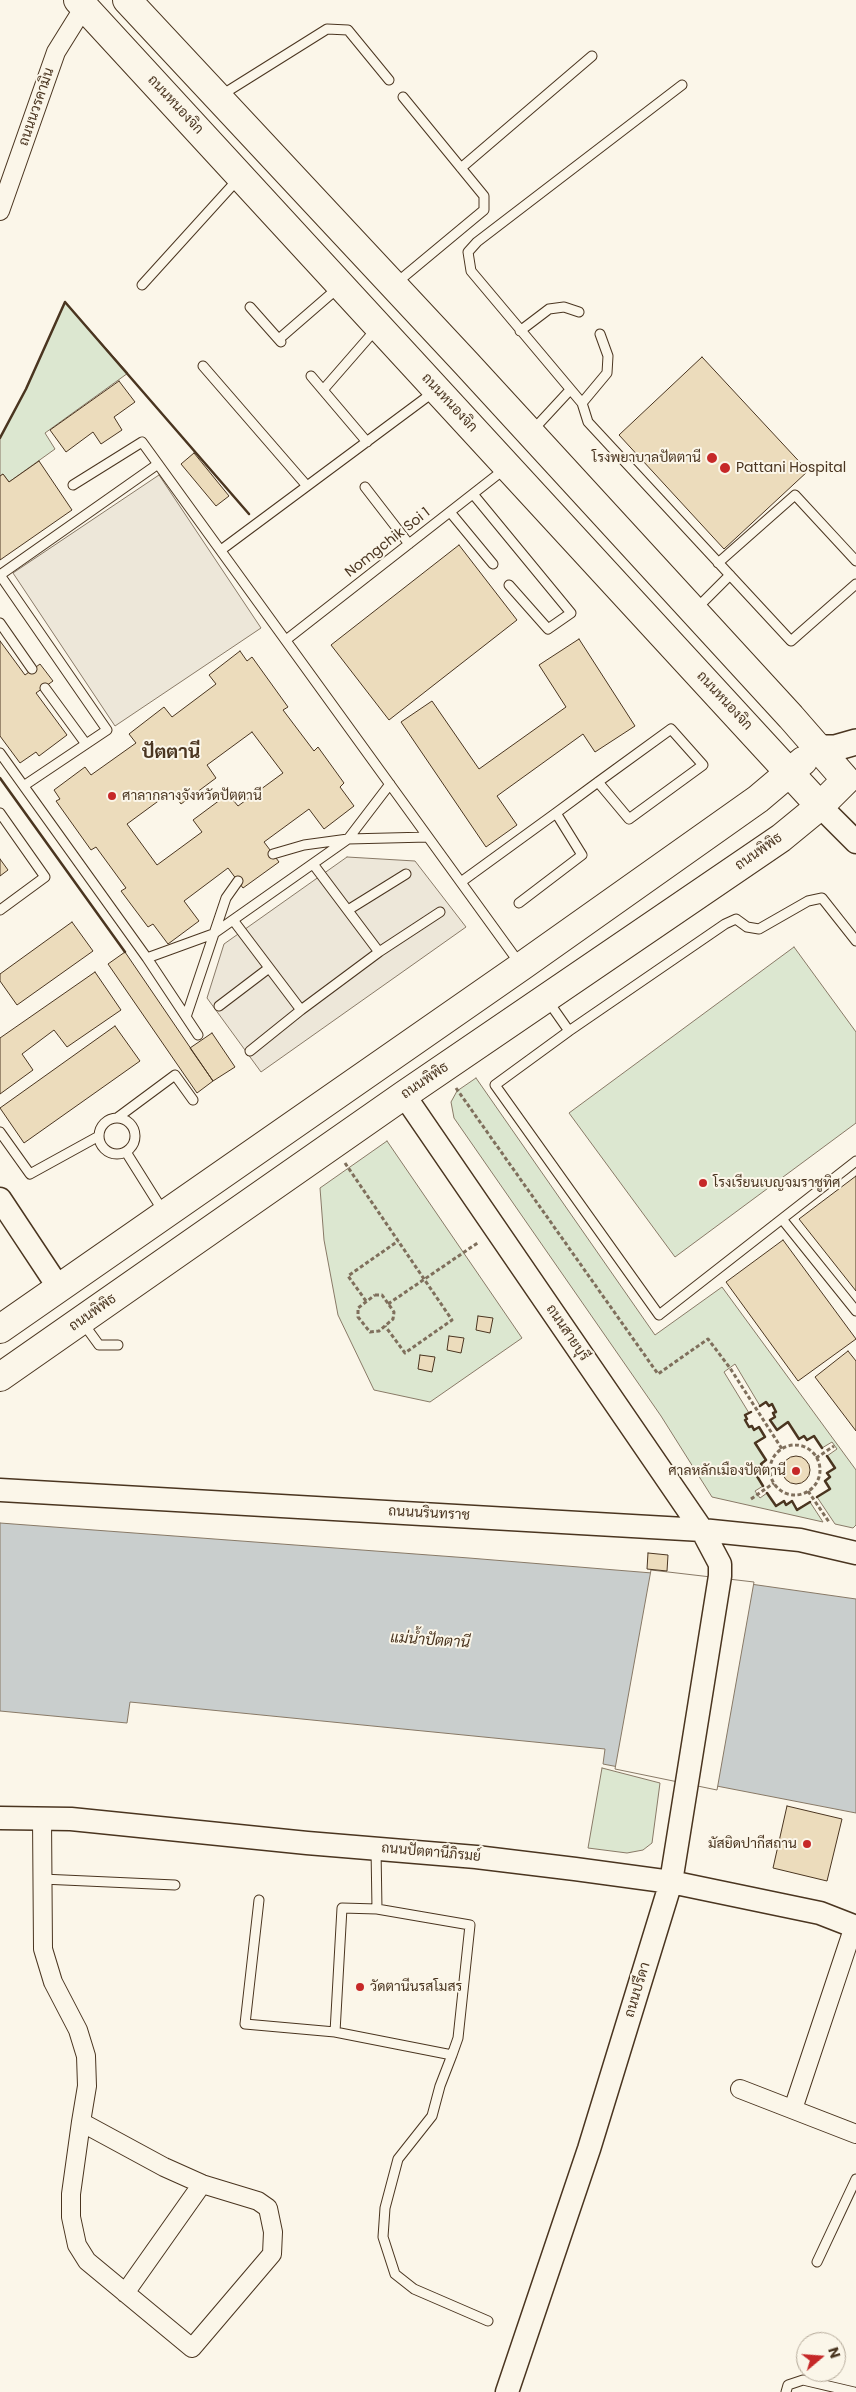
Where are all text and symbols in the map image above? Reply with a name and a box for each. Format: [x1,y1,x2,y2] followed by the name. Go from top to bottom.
[16,66,58,148] street label: ถนนนวรคามิน
[144,72,206,138] street label: ถนนหนองจิก
[418,370,480,436] street label: ถนนหนองจิก
[592,450,701,466] place label: โรงพยาบาลปัตตานี
[705,451,719,465] marker: โรงพยาบาลปัตตานี
[736,460,846,476] place label: Pattani Hospital
[718,461,732,475] marker: Pattani Hospital
[342,505,434,581] street label: Nomgchik Soi 1
[693,668,755,734] street label: ถนนหนองจิก
[142,742,200,764] district label: ปัตตานี
[122,788,262,804] place label: ศาลากลางจังหวัดปัตตานี
[106,790,118,802] marker: ศาลากลางจังหวัดปัตตานี
[732,830,786,874] street label: ถนนพิพิธ
[398,1059,452,1103] street label: ถนนพิพิธ
[713,1175,841,1191] place label: โรงเรียนเบญจมราชูทิศ
[697,1177,709,1189] marker: โรงเรียนเบญจมราชูทิศ
[66,1291,120,1335] street label: ถนนพิพิธ
[542,1301,592,1365] street label: ถนนสายบุรี
[668,1463,786,1479] place label: ศาลหลักเมืองปัตตานี
[790,1465,802,1477] marker: ศาลหลักเมืองปัตตานี
[388,1503,470,1525] street label: ถนนนรินทราช
[390,1629,470,1653] water label: แม่น้ำปัตตานี
[708,1836,797,1852] place label: มัสยิดปากีสถาน
[801,1838,813,1850] marker: มัสยิดปากีสถาน
[381,1840,481,1866] street label: ถนนปัตตานีภิรมย์
[622,1960,654,2020] street label: ถนนปรีดา
[370,1979,462,1995] place label: วัดตานีนรสโมสร
[354,1981,366,1993] marker: วัดตานีนรสโมสร
[796,2332,846,2382] north arrow
[823,2345,845,2361] text: N

